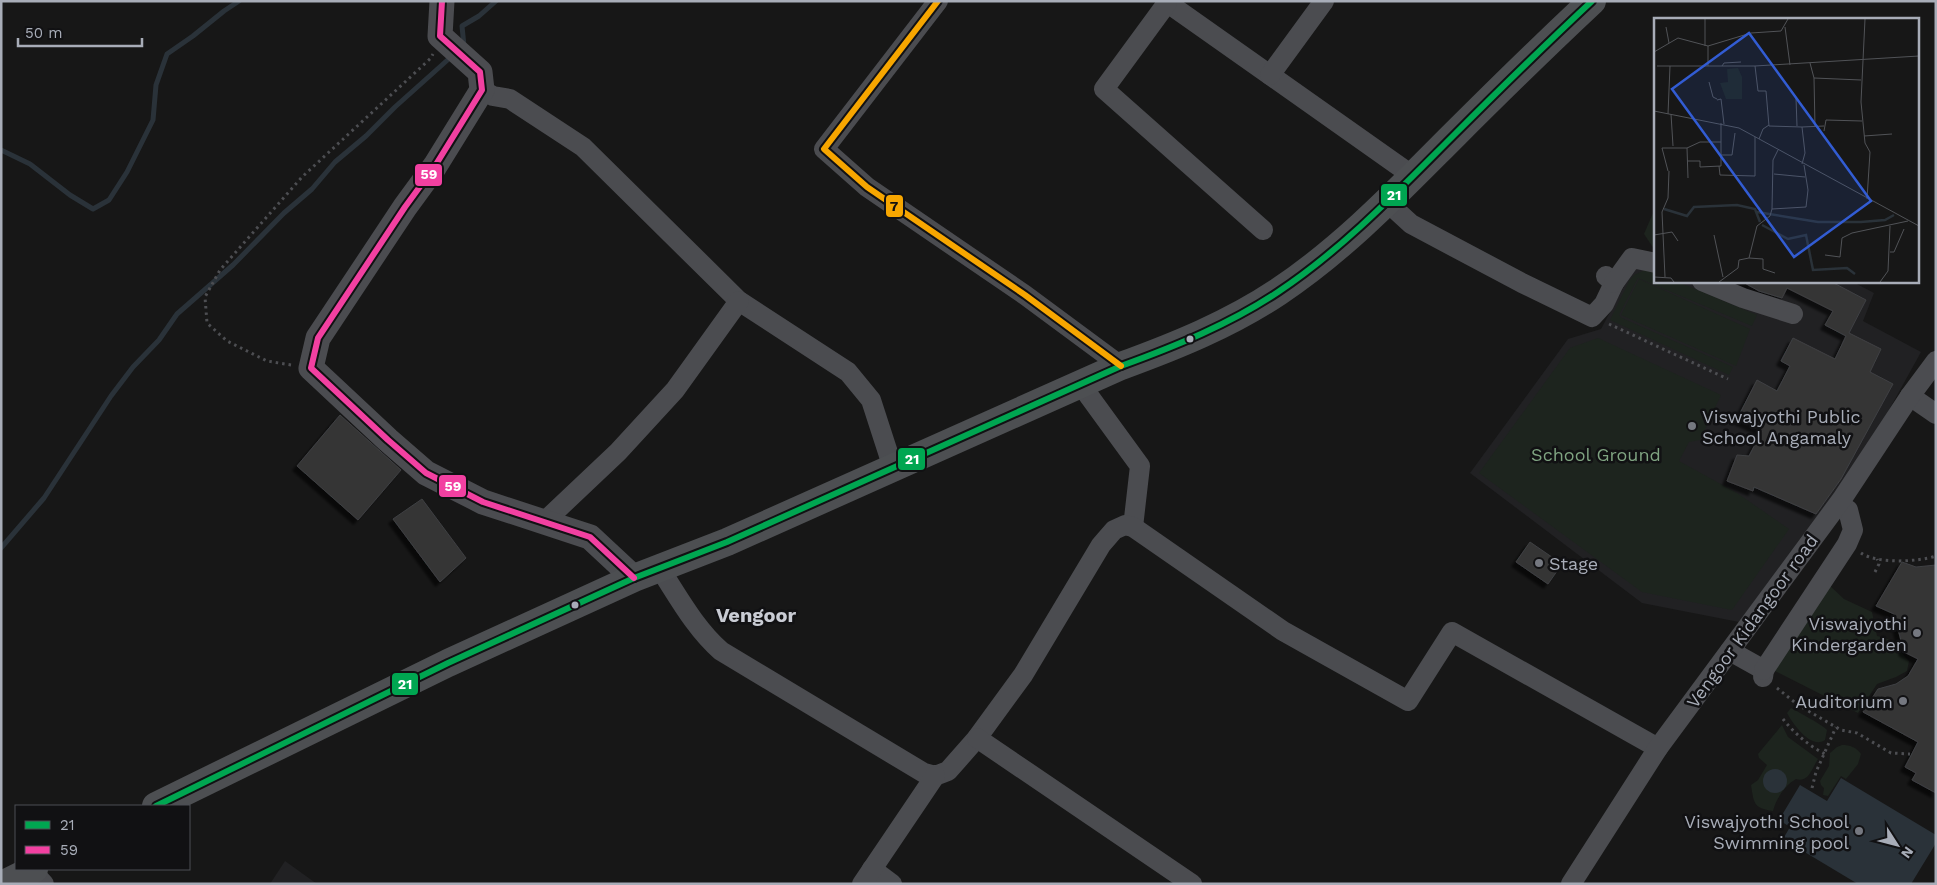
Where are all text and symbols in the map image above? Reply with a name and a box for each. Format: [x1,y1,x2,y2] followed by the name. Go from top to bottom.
[18,15,141,47] scale bar
[1654,18,1920,282] inset map
[25,24,62,42] text: 50 m
[414,163,443,187] line badge: 59
[421,166,437,182] text: 59
[1380,183,1408,207] line badge: 21
[1387,187,1401,203] text: 21
[885,194,904,218] line badge: 7
[890,198,899,214] text: 7
[1185,334,1195,344] unlabelled marker
[1702,406,1861,448] place label: Viswajyothi Public School Angamaly
[1686,420,1698,432] marker: Viswajyothi Public School Angamaly
[1531,444,1661,465] park label: School Ground
[897,447,926,471] line badge: 21
[905,451,919,467] text: 21
[438,474,467,498] line badge: 59
[445,478,461,494] text: 59
[1682,530,1822,712] street label: Vengoor Kidangoor road
[1549,553,1598,574] place label: Stage
[1533,557,1545,569] marker: Stage
[570,600,580,610] unlabelled marker
[716,603,797,627] district label: Vengoor
[1791,613,1907,655] place label: Viswajyothi Kindergarden
[1911,627,1923,639] marker: Viswajyothi Kindergarden
[391,672,419,696] line badge: 21
[398,676,412,692] text: 21
[1795,691,1893,712] place label: Auditorium
[1897,695,1909,707] marker: Auditorium
[15,805,190,870] legend
[1684,811,1849,853] place label: Viswajyothi School Swimming pool
[60,816,75,834] text: 21
[1872,820,1922,870] north arrow
[1853,825,1865,837] marker: Viswajyothi School Swimming pool
[60,841,78,859] text: 59
[1898,844,1917,862] text: N

